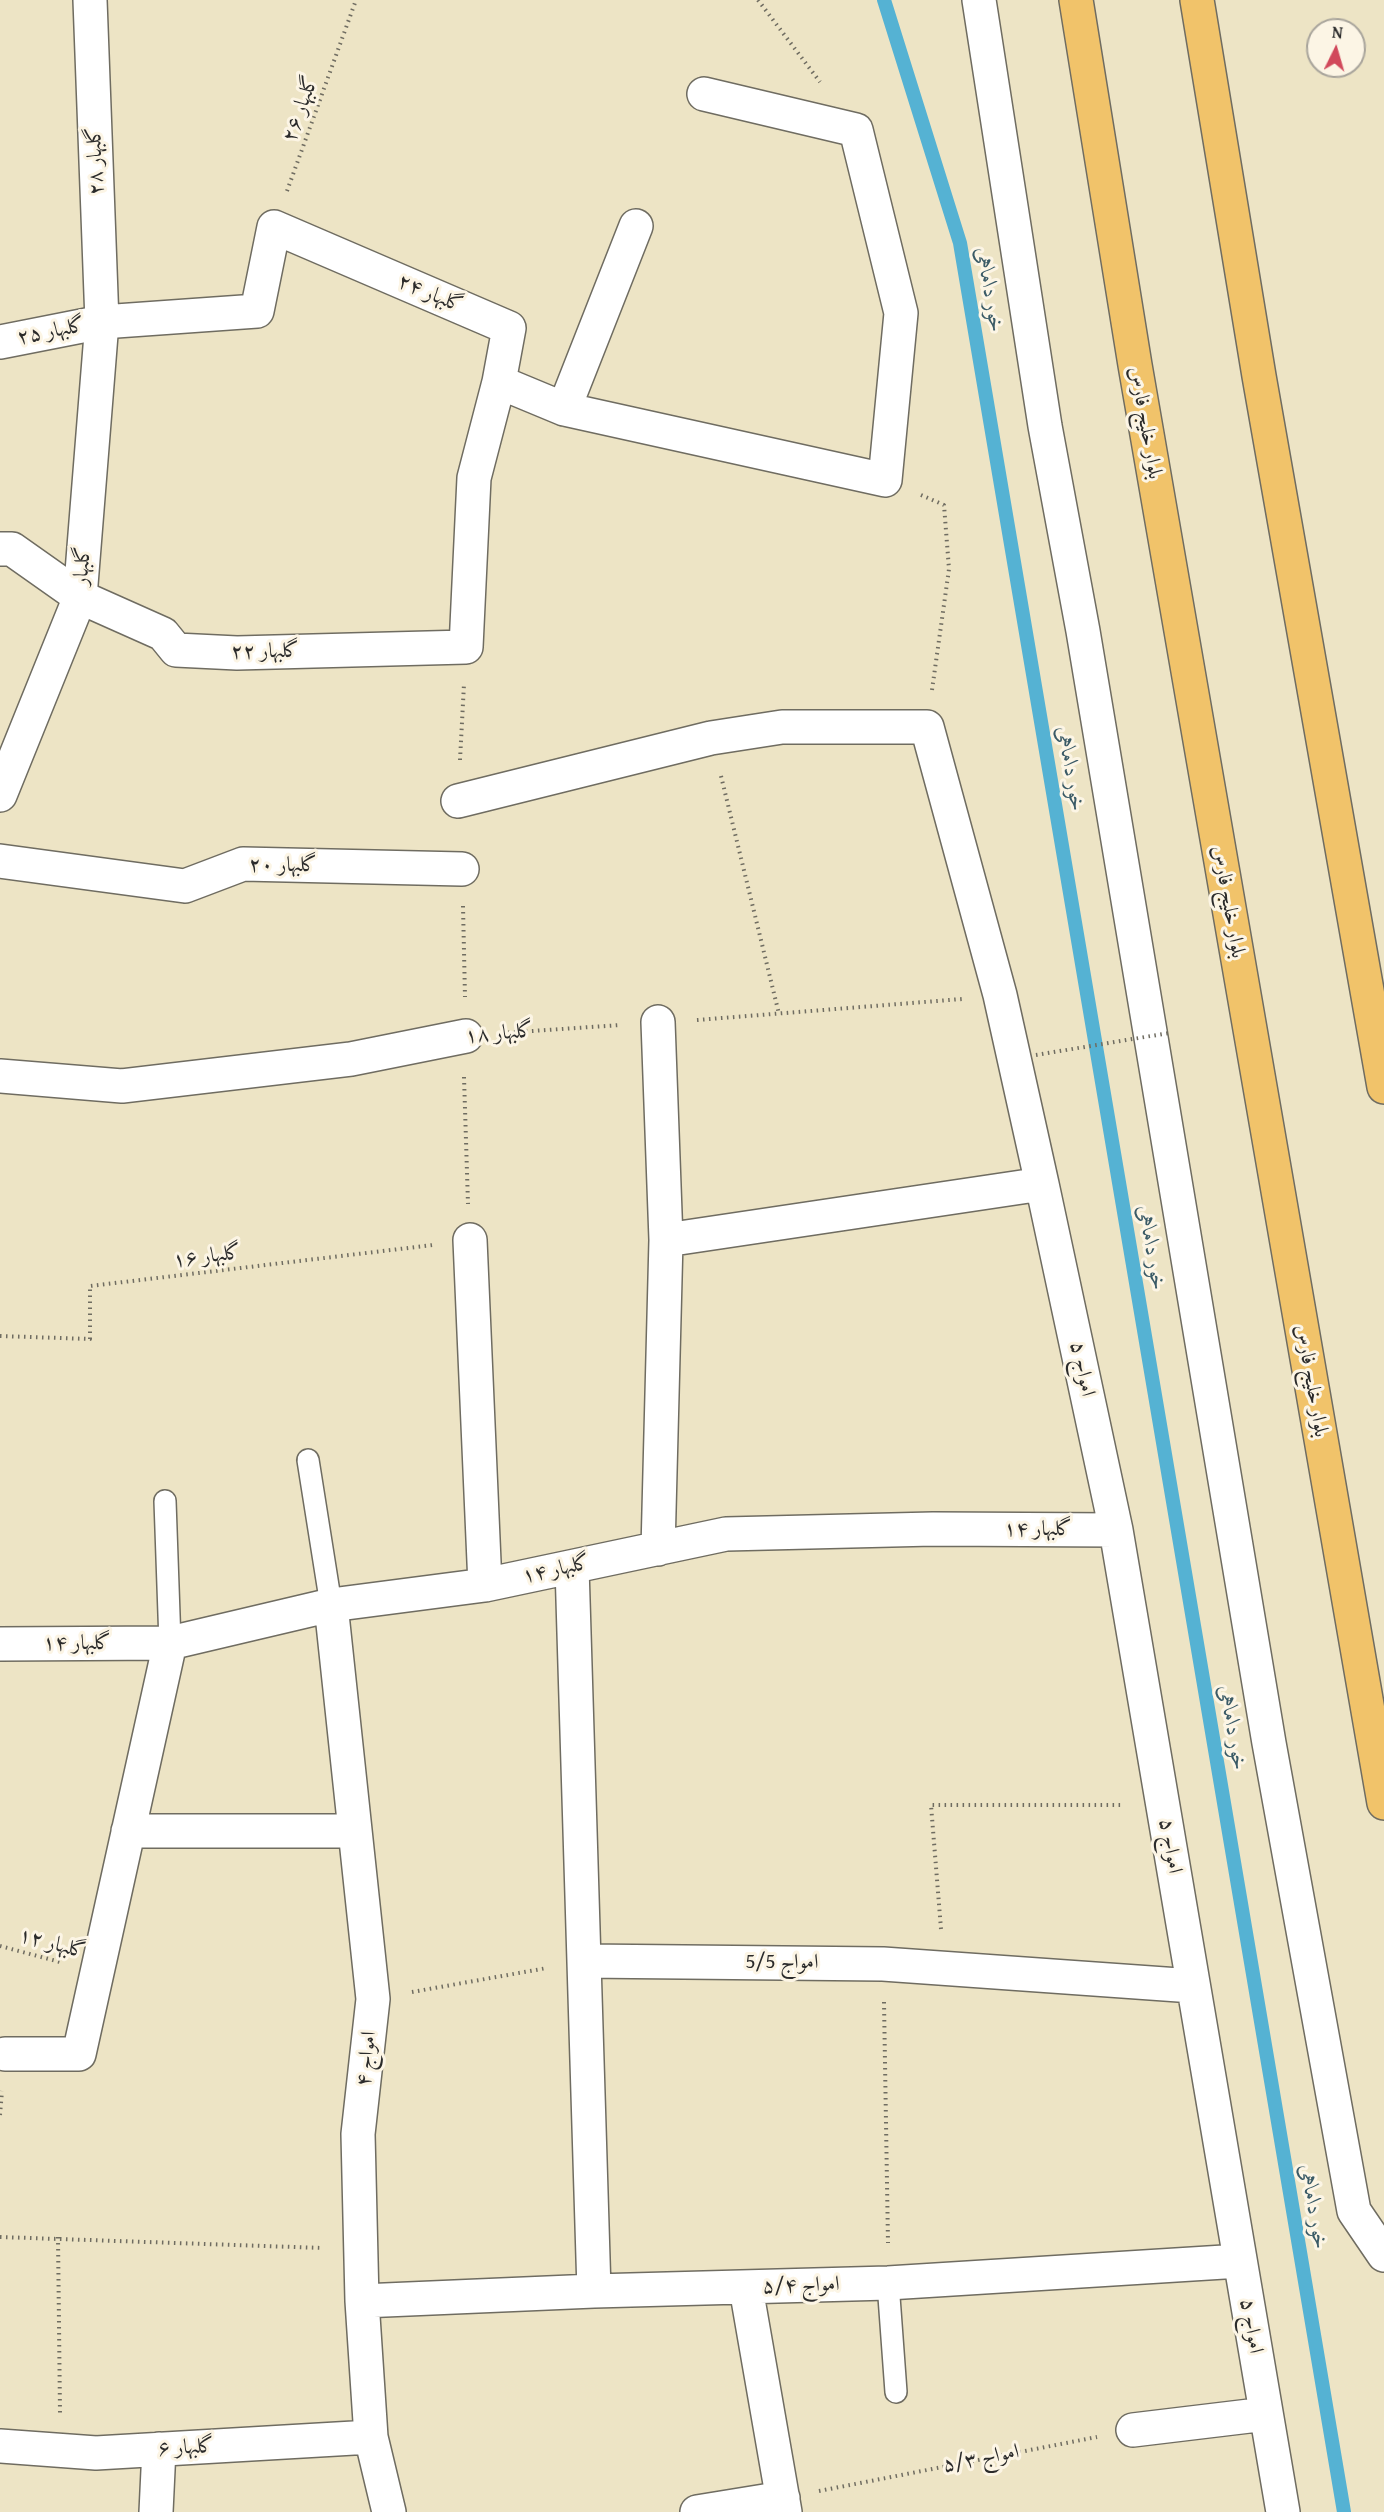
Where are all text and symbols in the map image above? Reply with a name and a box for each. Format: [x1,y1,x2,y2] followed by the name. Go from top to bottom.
[1306,18,1366,78] north arrow
[1331,20,1344,44] text: N
[277,73,325,145] street label: گلبهار ۲۶
[82,126,110,196] street label: گلبهار ۲۸
[969,245,1009,335] water label: خور داماهی
[394,269,466,319] street label: گلبهار ۲۴
[15,313,87,351] street label: گلبهار ۲۵
[1123,365,1167,481] street label: بلوار خلیج فارس
[69,545,97,587] street label: گلبهار
[231,639,299,665] street label: گلبهار ۲۲
[1050,724,1090,814] water label: خور داماهی
[1206,844,1250,960] street label: بلوار خلیج فارس
[249,853,317,879] street label: گلبهار ۲۰
[464,1018,534,1050] street label: گلبهار ۱۸
[1131,1203,1171,1293] water label: خور داماهی
[172,1240,242,1274] street label: گلبهار ۱۶
[1289,1323,1333,1439] street label: بلوار خلیج فارس
[1064,1339,1100,1399] street label: امواج ۵
[1004,1517,1072,1543] street label: گلبهار ۱۴
[520,1551,592,1589] street label: گلبهار ۱۴
[43,1631,111,1657] street label: گلبهار ۱۴
[1212,1683,1252,1773] water label: خور داماهی
[1153,1817,1187,1875] street label: امواج ۵
[16,1923,88,1965] street label: گلبهار ۱۲
[745,1950,819,1976] street label: امواج 5/5
[352,2030,382,2088] street label: امواج ۴
[1293,2162,1333,2252] water label: خور داماهی
[762,2272,840,2300] street label: امواج ۵/۴
[1234,2297,1268,2355] street label: امواج ۵
[157,2434,215,2462] street label: گلبهار ۶
[941,2439,1021,2479] street label: امواج ۵/۳

